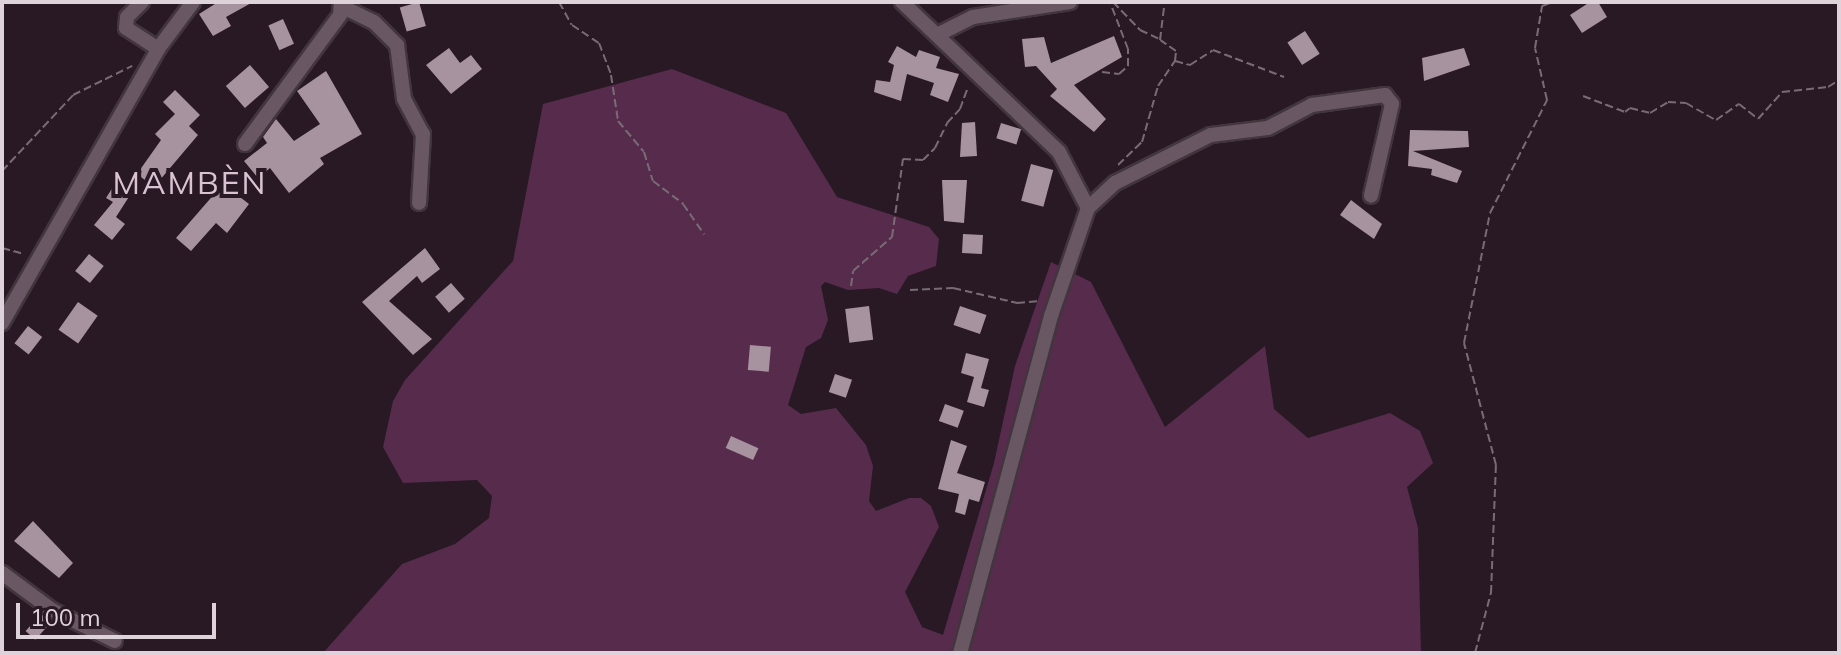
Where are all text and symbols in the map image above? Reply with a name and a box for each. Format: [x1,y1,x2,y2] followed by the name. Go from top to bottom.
[113,163,267,201] district label: MAMBÈN
[20,587,220,637] scale bar
[30,602,101,632] text: 100 m

